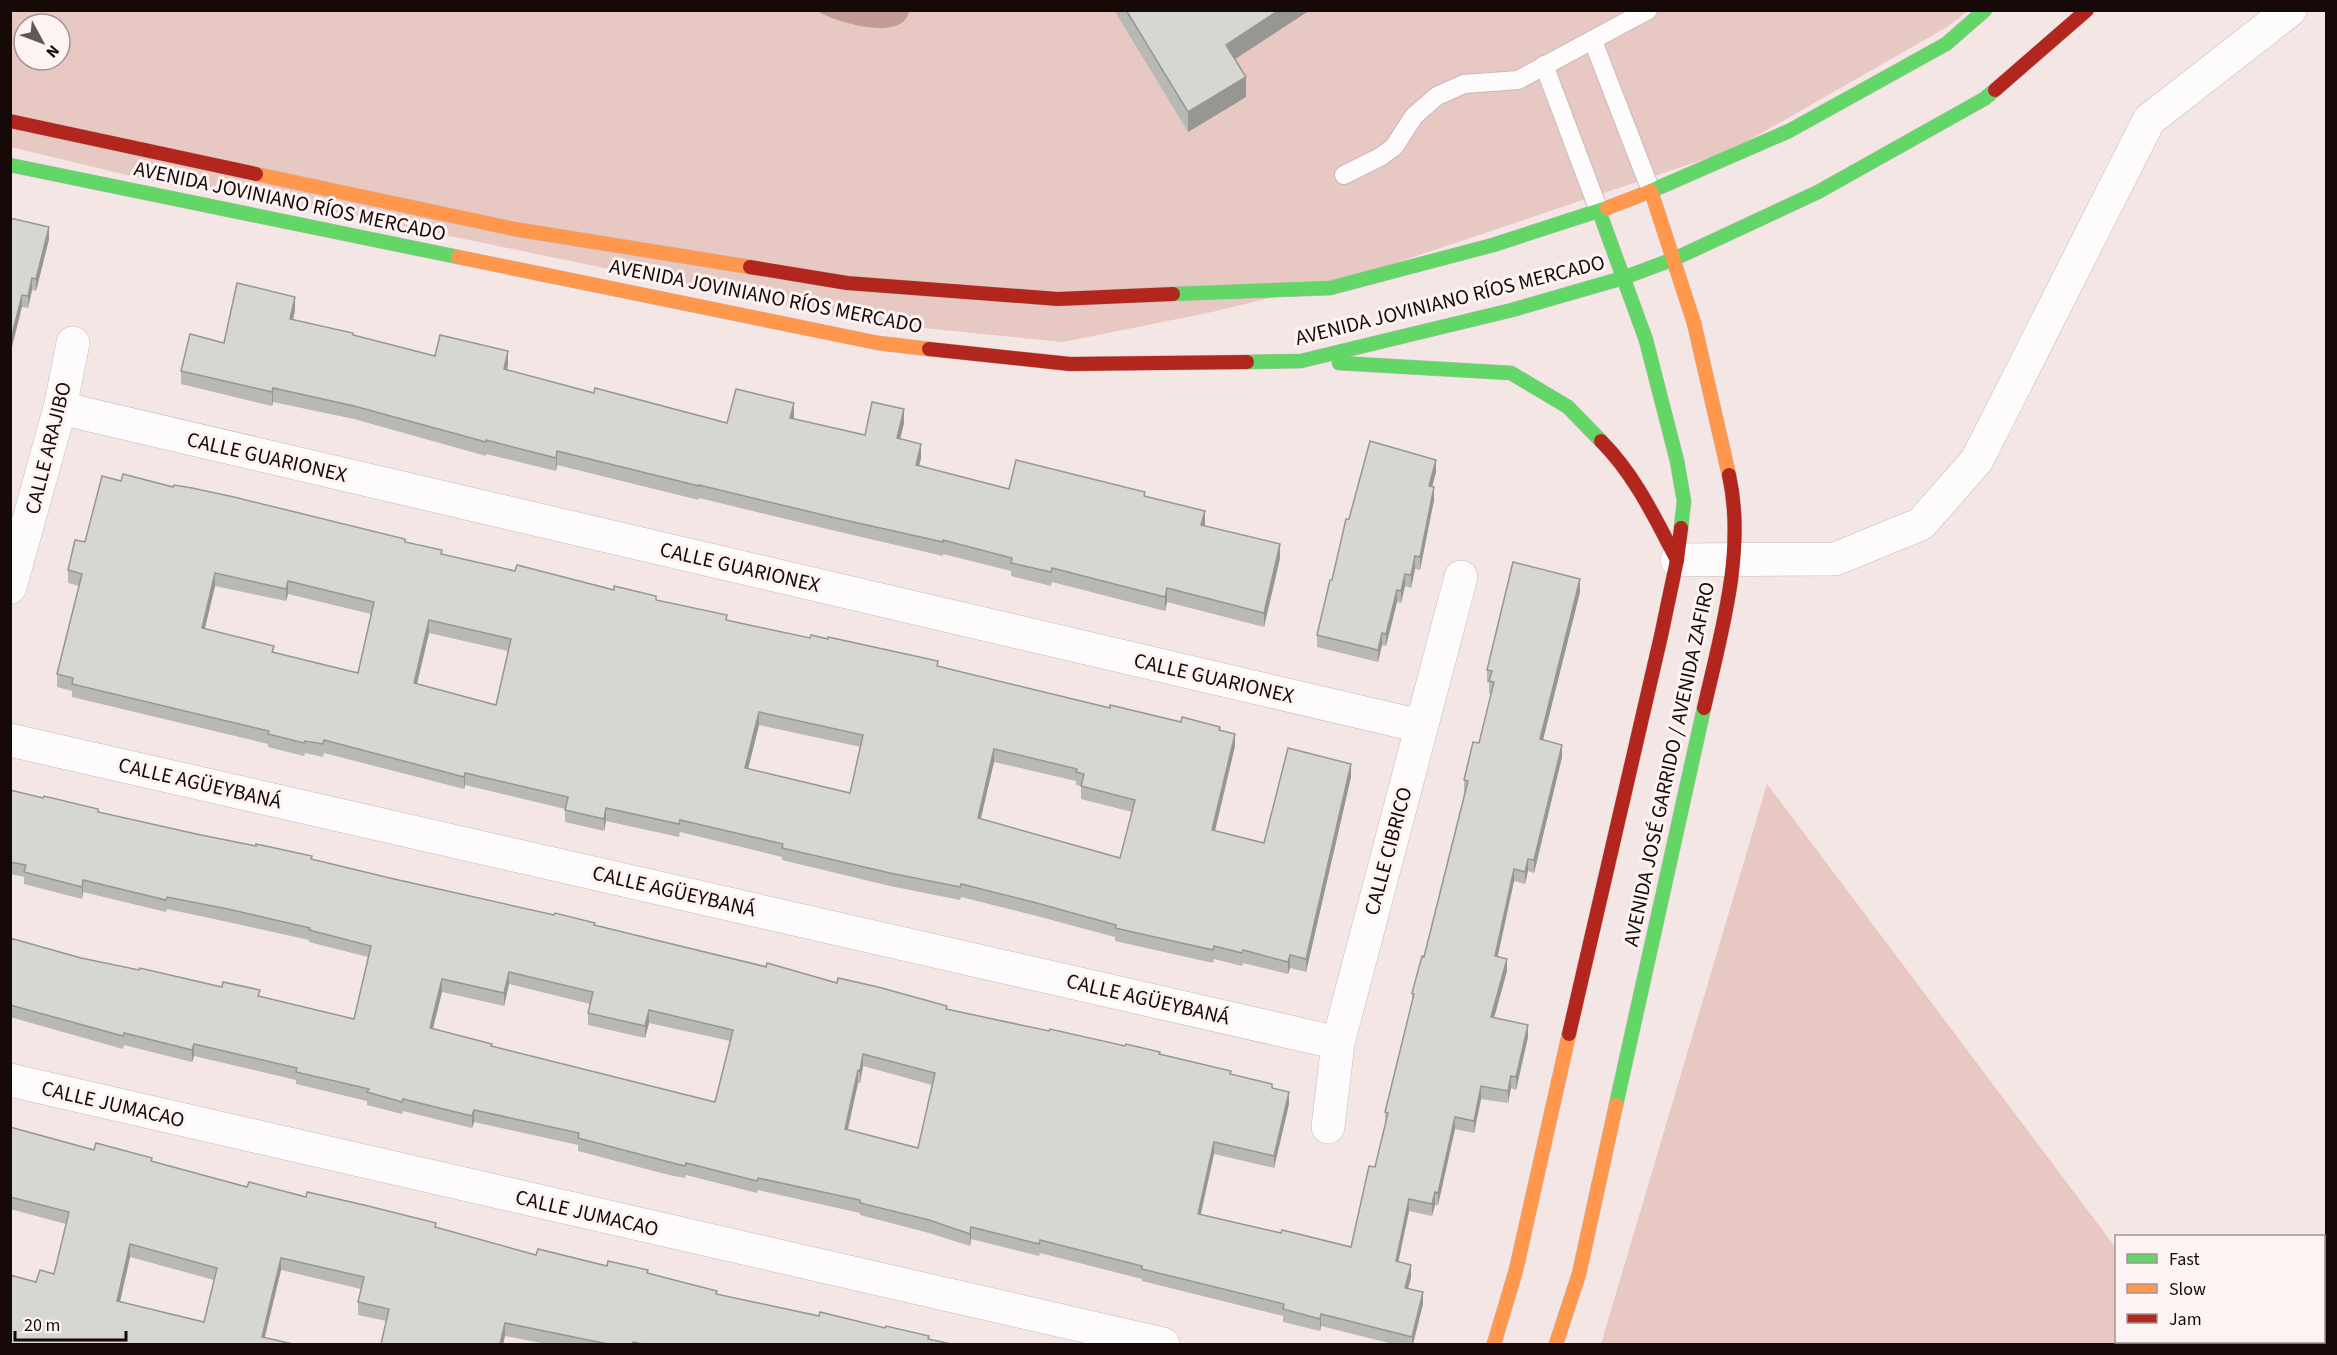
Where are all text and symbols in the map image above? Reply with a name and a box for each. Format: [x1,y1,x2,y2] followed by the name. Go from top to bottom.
[12,12,72,72] north arrow
[41,40,64,62] text: N
[131,153,449,249] street label: AVENIDA JOVINIANO RÍOS MERCADO
[1292,247,1608,353] street label: AVENIDA JOVINIANO RÍOS MERCADO
[607,251,925,341] street label: AVENIDA JOVINIANO RÍOS MERCADO
[17,379,79,517] street label: CALLE ARAJIBO
[184,424,350,490] street label: CALLE GUARIONEX
[657,534,823,600] street label: CALLE GUARIONEX
[1616,579,1722,949] street label: AVENIDA JOSÉ GARRIDO / AVENIDA ZAFIRO
[1131,645,1297,711] street label: CALLE GUARIONEX
[115,750,285,816] street label: CALLE AGÜEYBANÁ
[1356,783,1420,919] street label: CALLE CIBRICO
[589,858,759,924] street label: CALLE AGÜEYBANÁ
[1063,966,1233,1032] street label: CALLE AGÜEYBANÁ
[38,1073,188,1135] street label: CALLE JUMACAO
[512,1182,662,1244] street label: CALLE JUMACAO
[2115,1235,2325,1343] legend
[2169,1247,2200,1272] text: Fast
[2169,1277,2206,1302] text: Slow
[15,1304,126,1342] scale bar
[2169,1307,2202,1332] text: Jam
[24,1313,60,1338] text: 20 m

